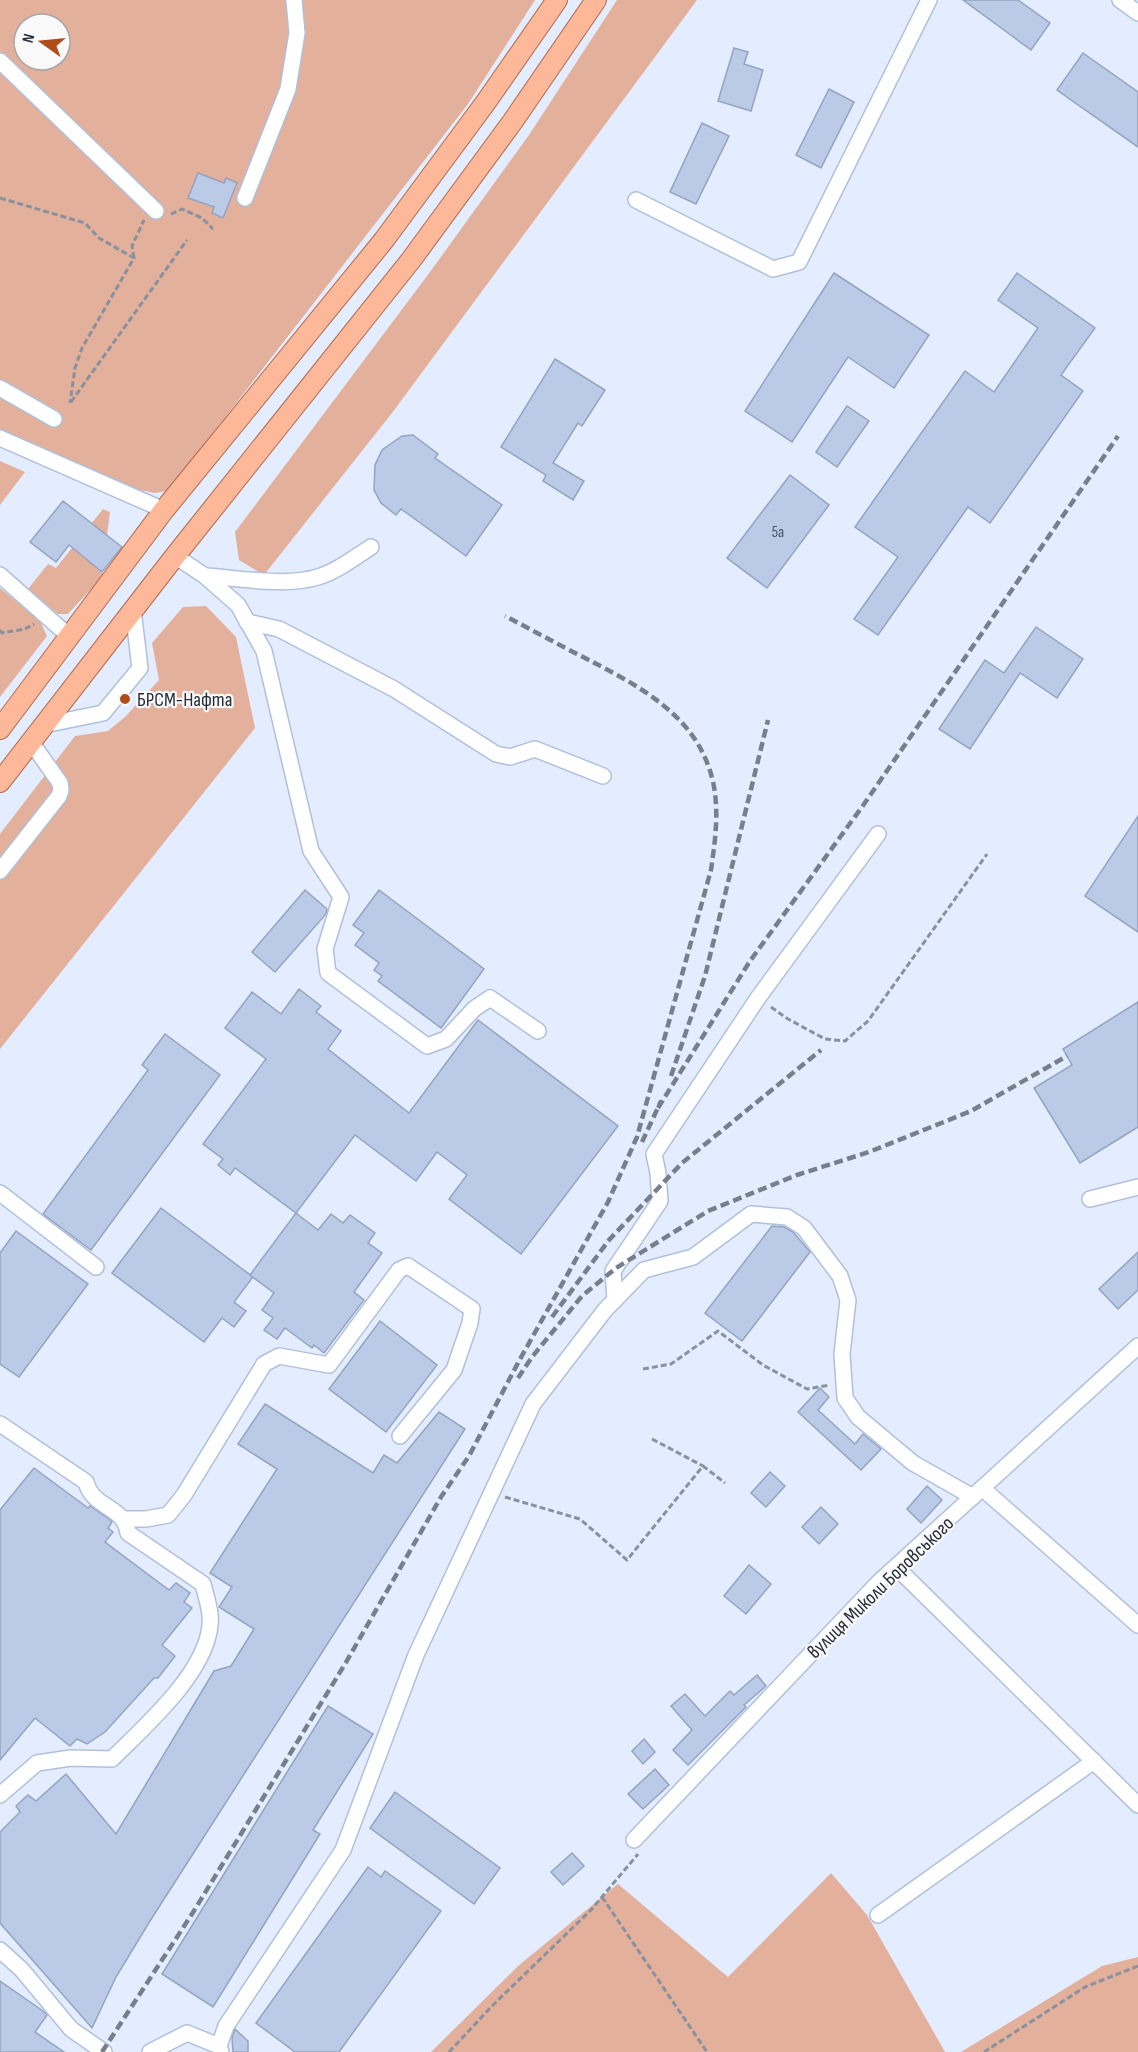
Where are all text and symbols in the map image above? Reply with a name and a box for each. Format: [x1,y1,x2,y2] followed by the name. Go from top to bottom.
[12,12,72,72] north arrow
[19,32,39,45] text: N
[772,523,784,542] house number: 5а
[137,688,232,712] place label: БРСМ-Нафта
[118,692,132,706] marker: БРСМ-Нафта
[802,1512,959,1664] street label: вулиця Миколи Боровського

